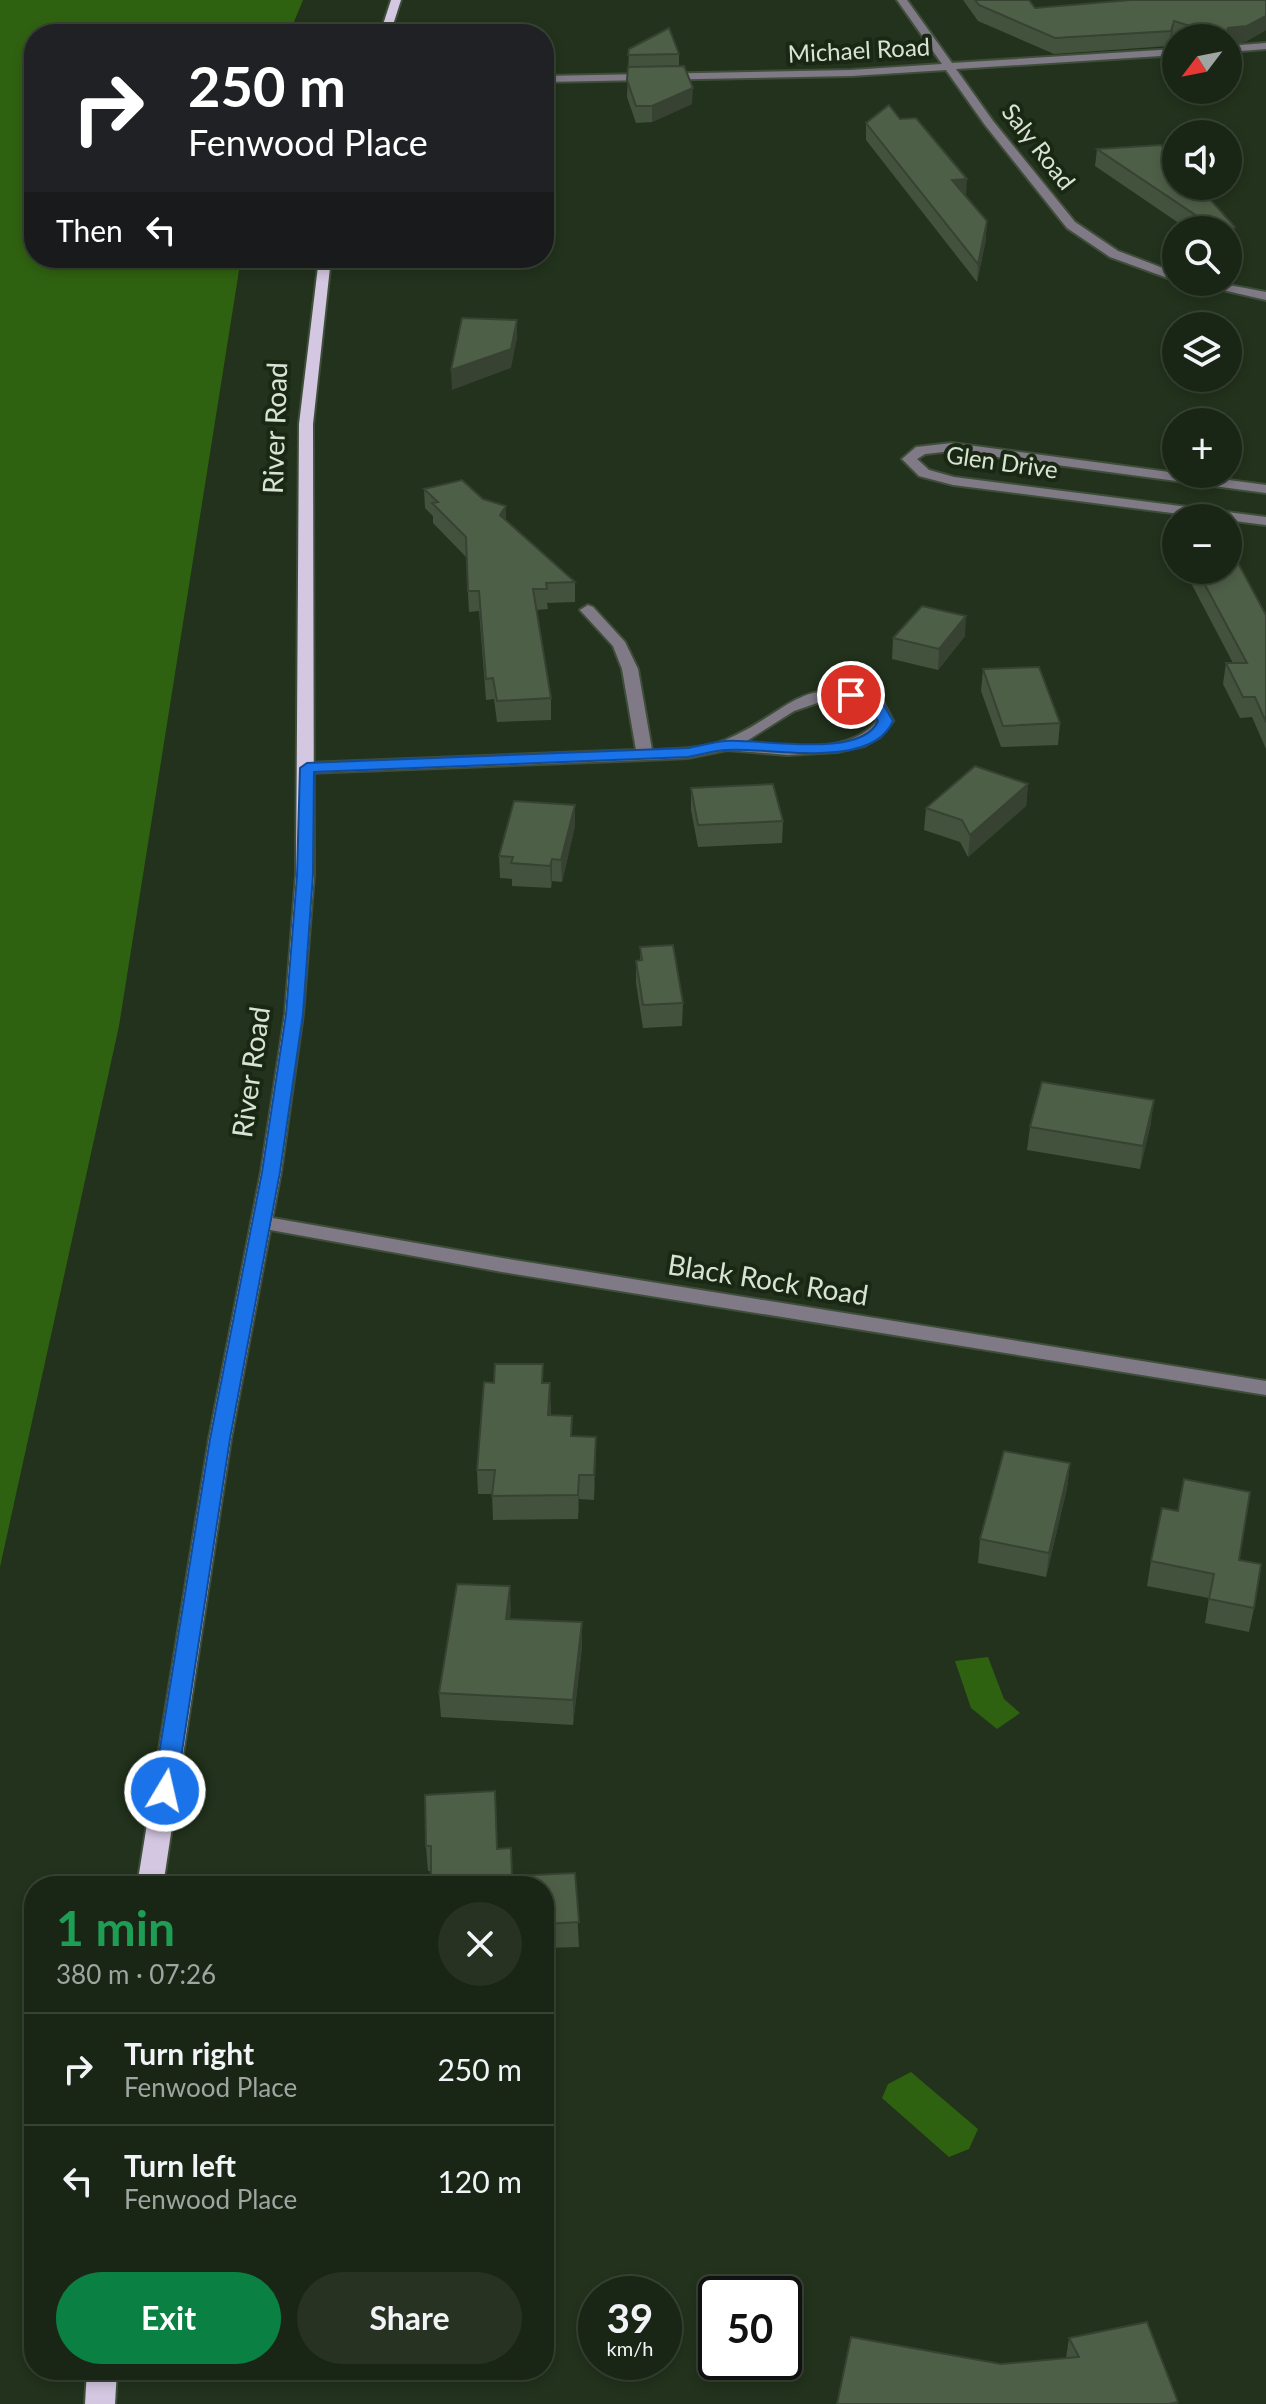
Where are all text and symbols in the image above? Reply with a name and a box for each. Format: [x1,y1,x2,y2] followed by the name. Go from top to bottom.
[1162,24,1242,104] north arrow
[1162,24,1242,584] map controls
[787,31,931,68] street label: Michael Road
[188,52,346,119] text: 250 m
[56,56,160,160] icon: right
[996,97,1082,195] street label: Saly Road
[188,120,428,164] text: Fenwood Place
[1162,120,1242,200] button: sound
[139,208,183,252] icon: left
[56,212,123,248] text: Then
[1162,216,1242,296] button: search
[1162,312,1242,392] button: layers
[255,362,293,494] street label: River Road
[1162,408,1242,488] button: +
[944,439,1060,484] street label: Glen Drive
[1162,504,1242,584] button: −
[817,661,885,729] pin
[829,673,873,717] icon: arrive
[224,1004,276,1139] street label: River Road
[666,1246,871,1312] street label: Black Rock Road
[123,1749,207,1833] position arrow
[56,1899,175,1956] text: 1 min
[438,1902,522,1986] button: close
[56,1958,216,1990] text: 380 m · 07:26
[124,2035,254,2071] text: Turn right
[56,2047,100,2091] icon: right
[437,2051,522,2087] text: 250 m
[124,2071,297,2103] text: Fenwood Place
[124,2147,236,2183] text: Turn left
[56,2159,100,2203] icon: left
[437,2163,522,2199] text: 120 m
[124,2183,297,2215] text: Fenwood Place
[56,2272,281,2364] button: Exit
[297,2272,522,2364] button: Share
[698,2276,802,2380] speed limit sign: 50
[607,2294,653,2342] text: 39
[607,2336,653,2360] text: km/h

